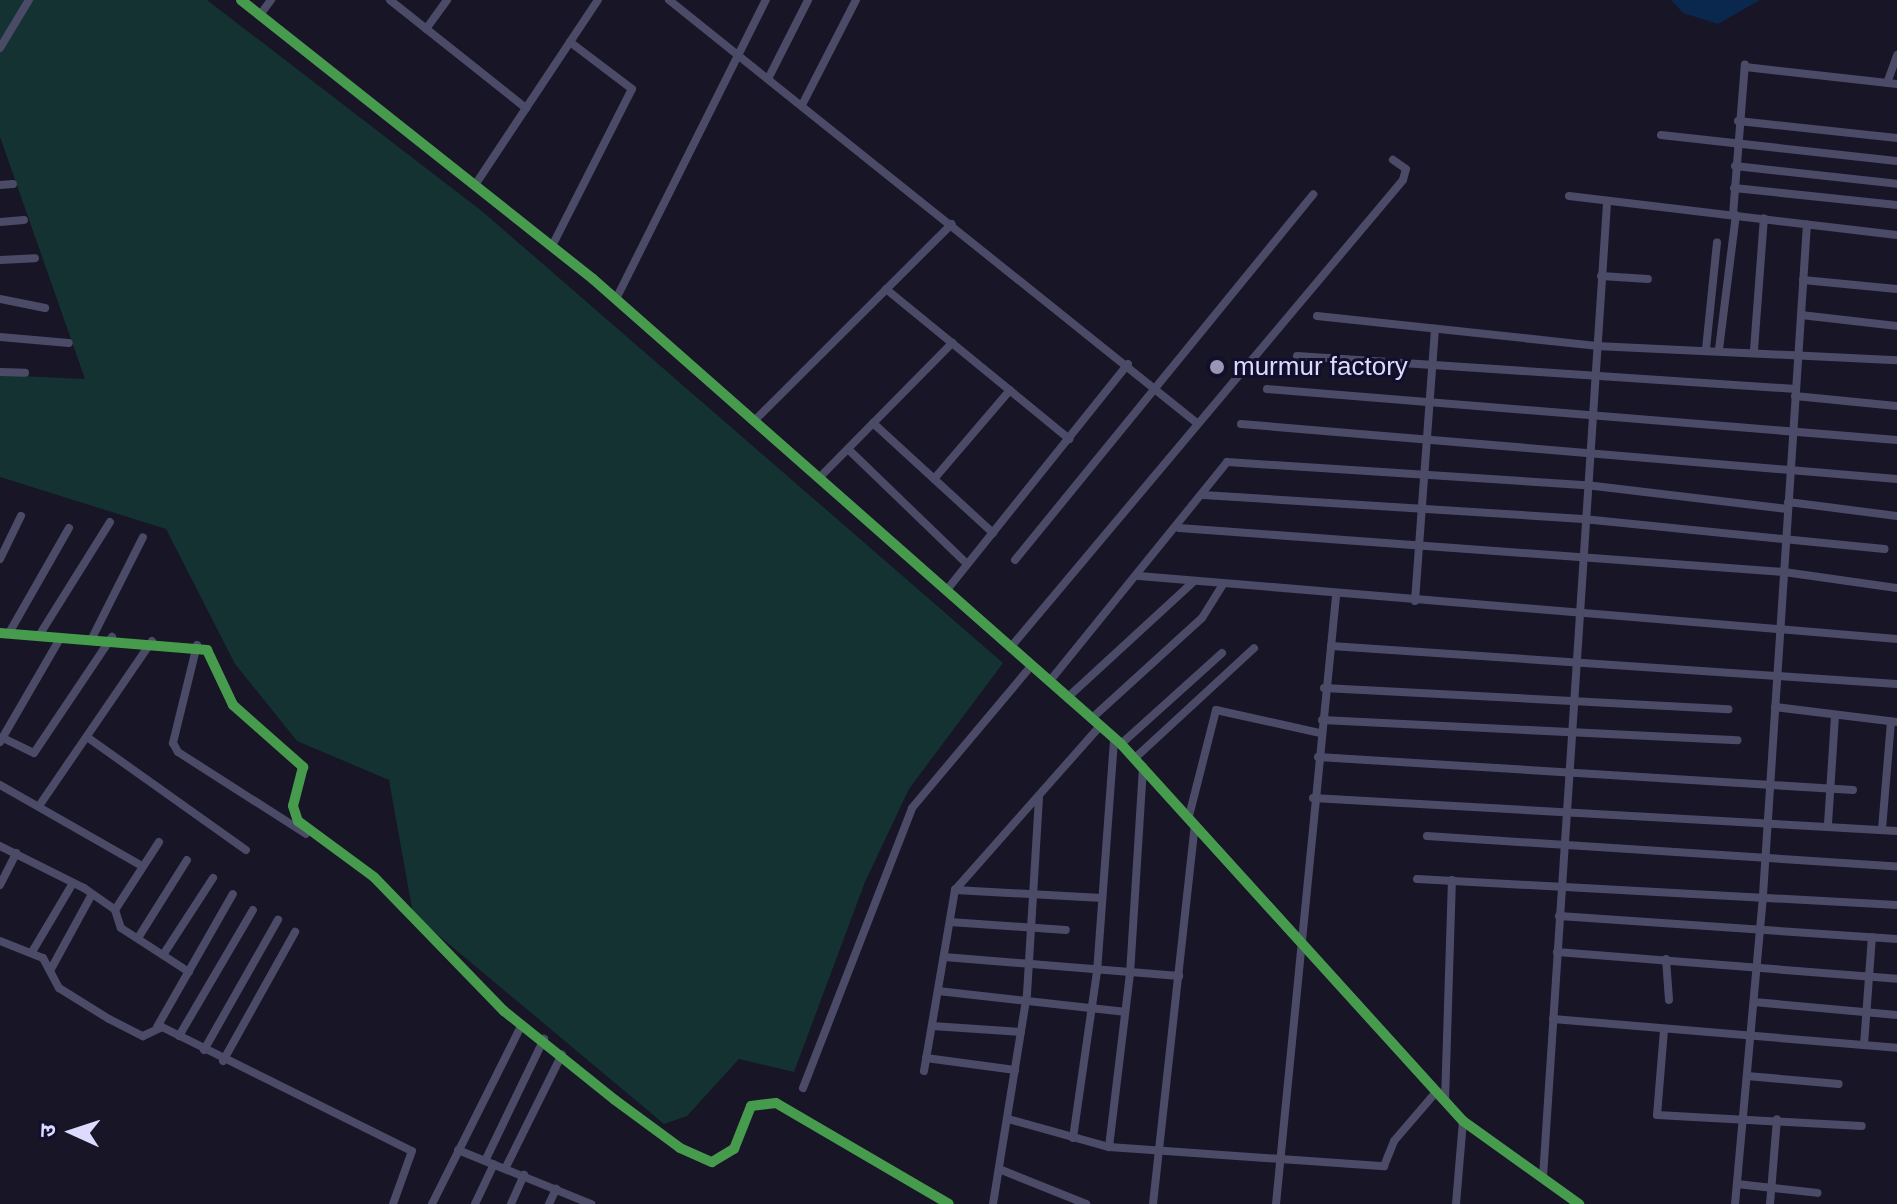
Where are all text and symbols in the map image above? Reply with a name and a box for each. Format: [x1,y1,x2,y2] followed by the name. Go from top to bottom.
[1233,351,1408,383] place label: murmur factory
[1208,358,1226,376] marker: murmur factory
[32,1092,112,1172] north arrow
[35,1124,60,1138] text: उ

